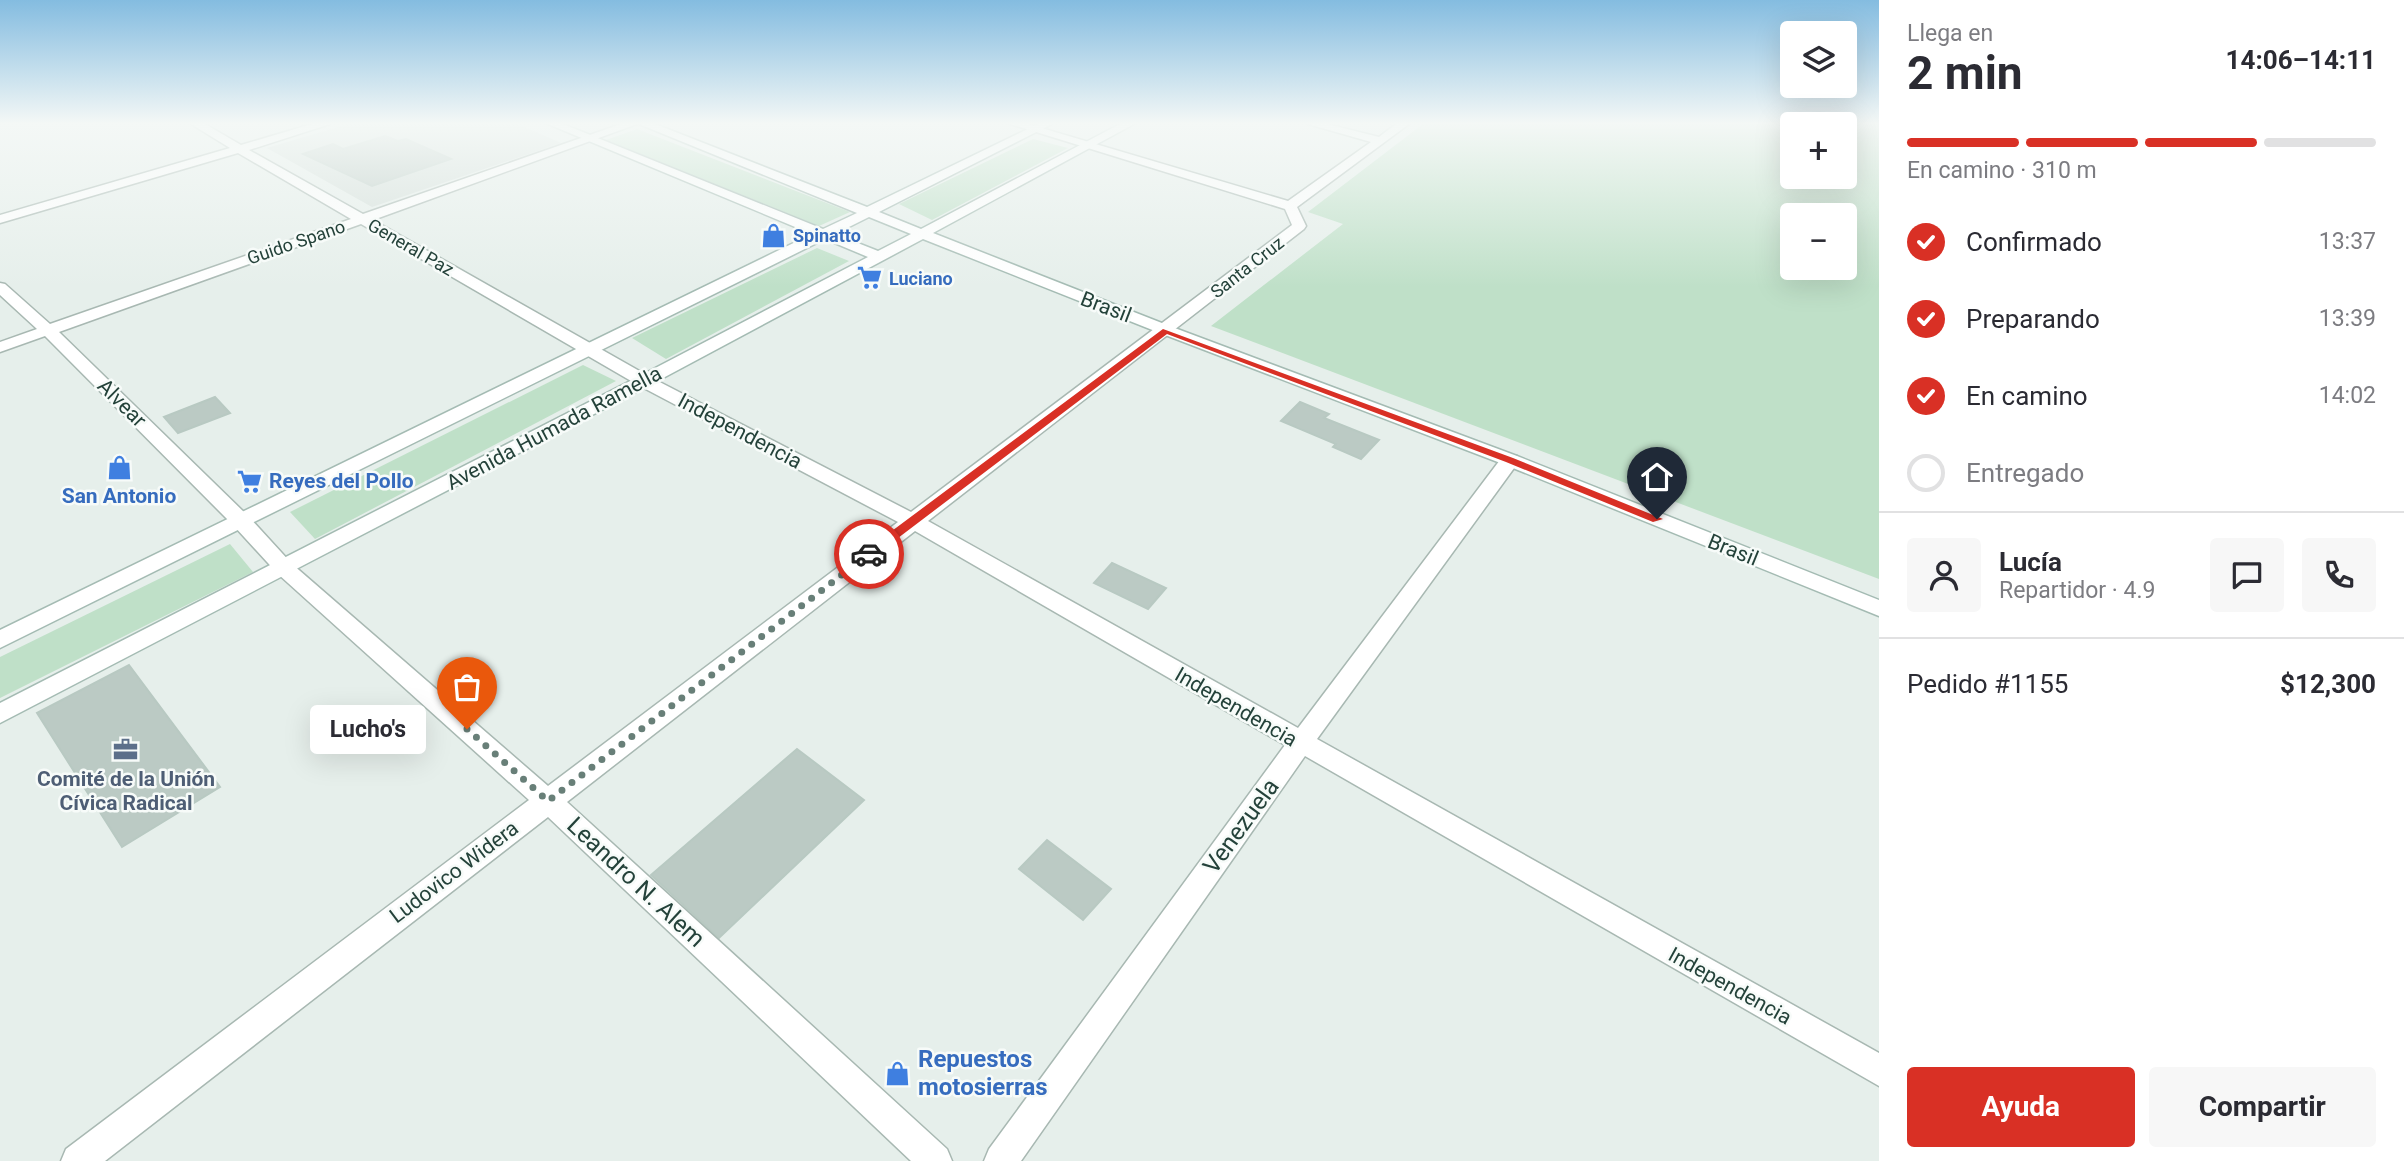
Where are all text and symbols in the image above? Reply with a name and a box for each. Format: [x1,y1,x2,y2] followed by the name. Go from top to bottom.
[1907,20,1993,47] text: Llega en
[1780,21,1857,280] map controls
[1780,21,1857,98] button: layers
[2226,45,2376,75] text: 14:06–14:11
[1907,46,2023,100] text: 2 min
[1780,112,1857,189] button: +
[1907,157,2097,184] text: En camino · 310 m
[1780,203,1857,280] button: −
[364,214,458,280] street label: General Paz
[244,215,348,269] street label: Guido Spano
[759,221,787,249] shop icon: Spinatto
[1907,223,1945,261] icon: check
[793,225,861,246] place label: Spinatto
[1966,227,2102,257] text: Confirmado
[2319,228,2376,255] text: 13:37
[1206,232,1288,302] street label: Santa Cruz
[855,264,883,292] supermarket icon: Luciano
[889,268,953,289] place label: Luciano
[1077,286,1135,328] street label: Brasil
[1907,300,1945,338] icon: check
[1966,304,2100,334] text: Preparando
[2319,305,2376,332] text: 13:39
[442,361,666,495] street label: Avenida Humada Ramella
[93,374,151,432] street label: Alvear
[1907,377,1945,415] icon: check
[1966,381,2088,411] text: En camino
[2319,382,2376,409] text: 14:02
[674,388,806,474] street label: Independencia
[1627,447,1687,519] pin
[105,453,133,481] shop icon: San Antonio
[1638,458,1676,496] icon: home
[1966,458,2084,488] text: Entregado
[235,467,263,495] supermarket icon: Reyes del Pollo
[269,469,414,493] place label: Reyes del Pollo
[62,484,176,508] place label: San Antonio
[834,519,904,589] courier
[1704,529,1762,571] street label: Brasil
[850,535,888,573] icon: car
[1907,538,1981,612] button: person
[2210,538,2284,612] button: chat
[2302,538,2376,612] button: phone
[1999,547,2062,577] text: Lucía
[1999,577,2156,604] text: Repartidor · 4.9
[437,657,497,729] pin
[1171,662,1301,752] street label: Independencia
[448,668,486,706] icon: bag
[1907,669,2068,699] text: Pedido #1155
[2280,669,2376,699] text: $12,300
[309,704,425,754] callout: Lucho's
[330,716,406,743] text: Lucho's
[112,736,140,764] office icon: Comité de la Unión Cívica Radical
[37,767,215,815] place label: Comité de la Unión Cívica Radical
[1197,773,1285,879] street label: Venezuela
[561,811,711,953] street label: Leandro N. Alem
[385,816,523,928] street label: Ludovico Widera
[1664,942,1796,1030] street label: Independencia
[918,1045,1048,1101] place label: Repuestos motosierras
[884,1059,912,1087] shop icon: Repuestos motosierras
[1907,1067,2135,1147] button: Ayuda
[2149,1067,2376,1147] button: Compartir

